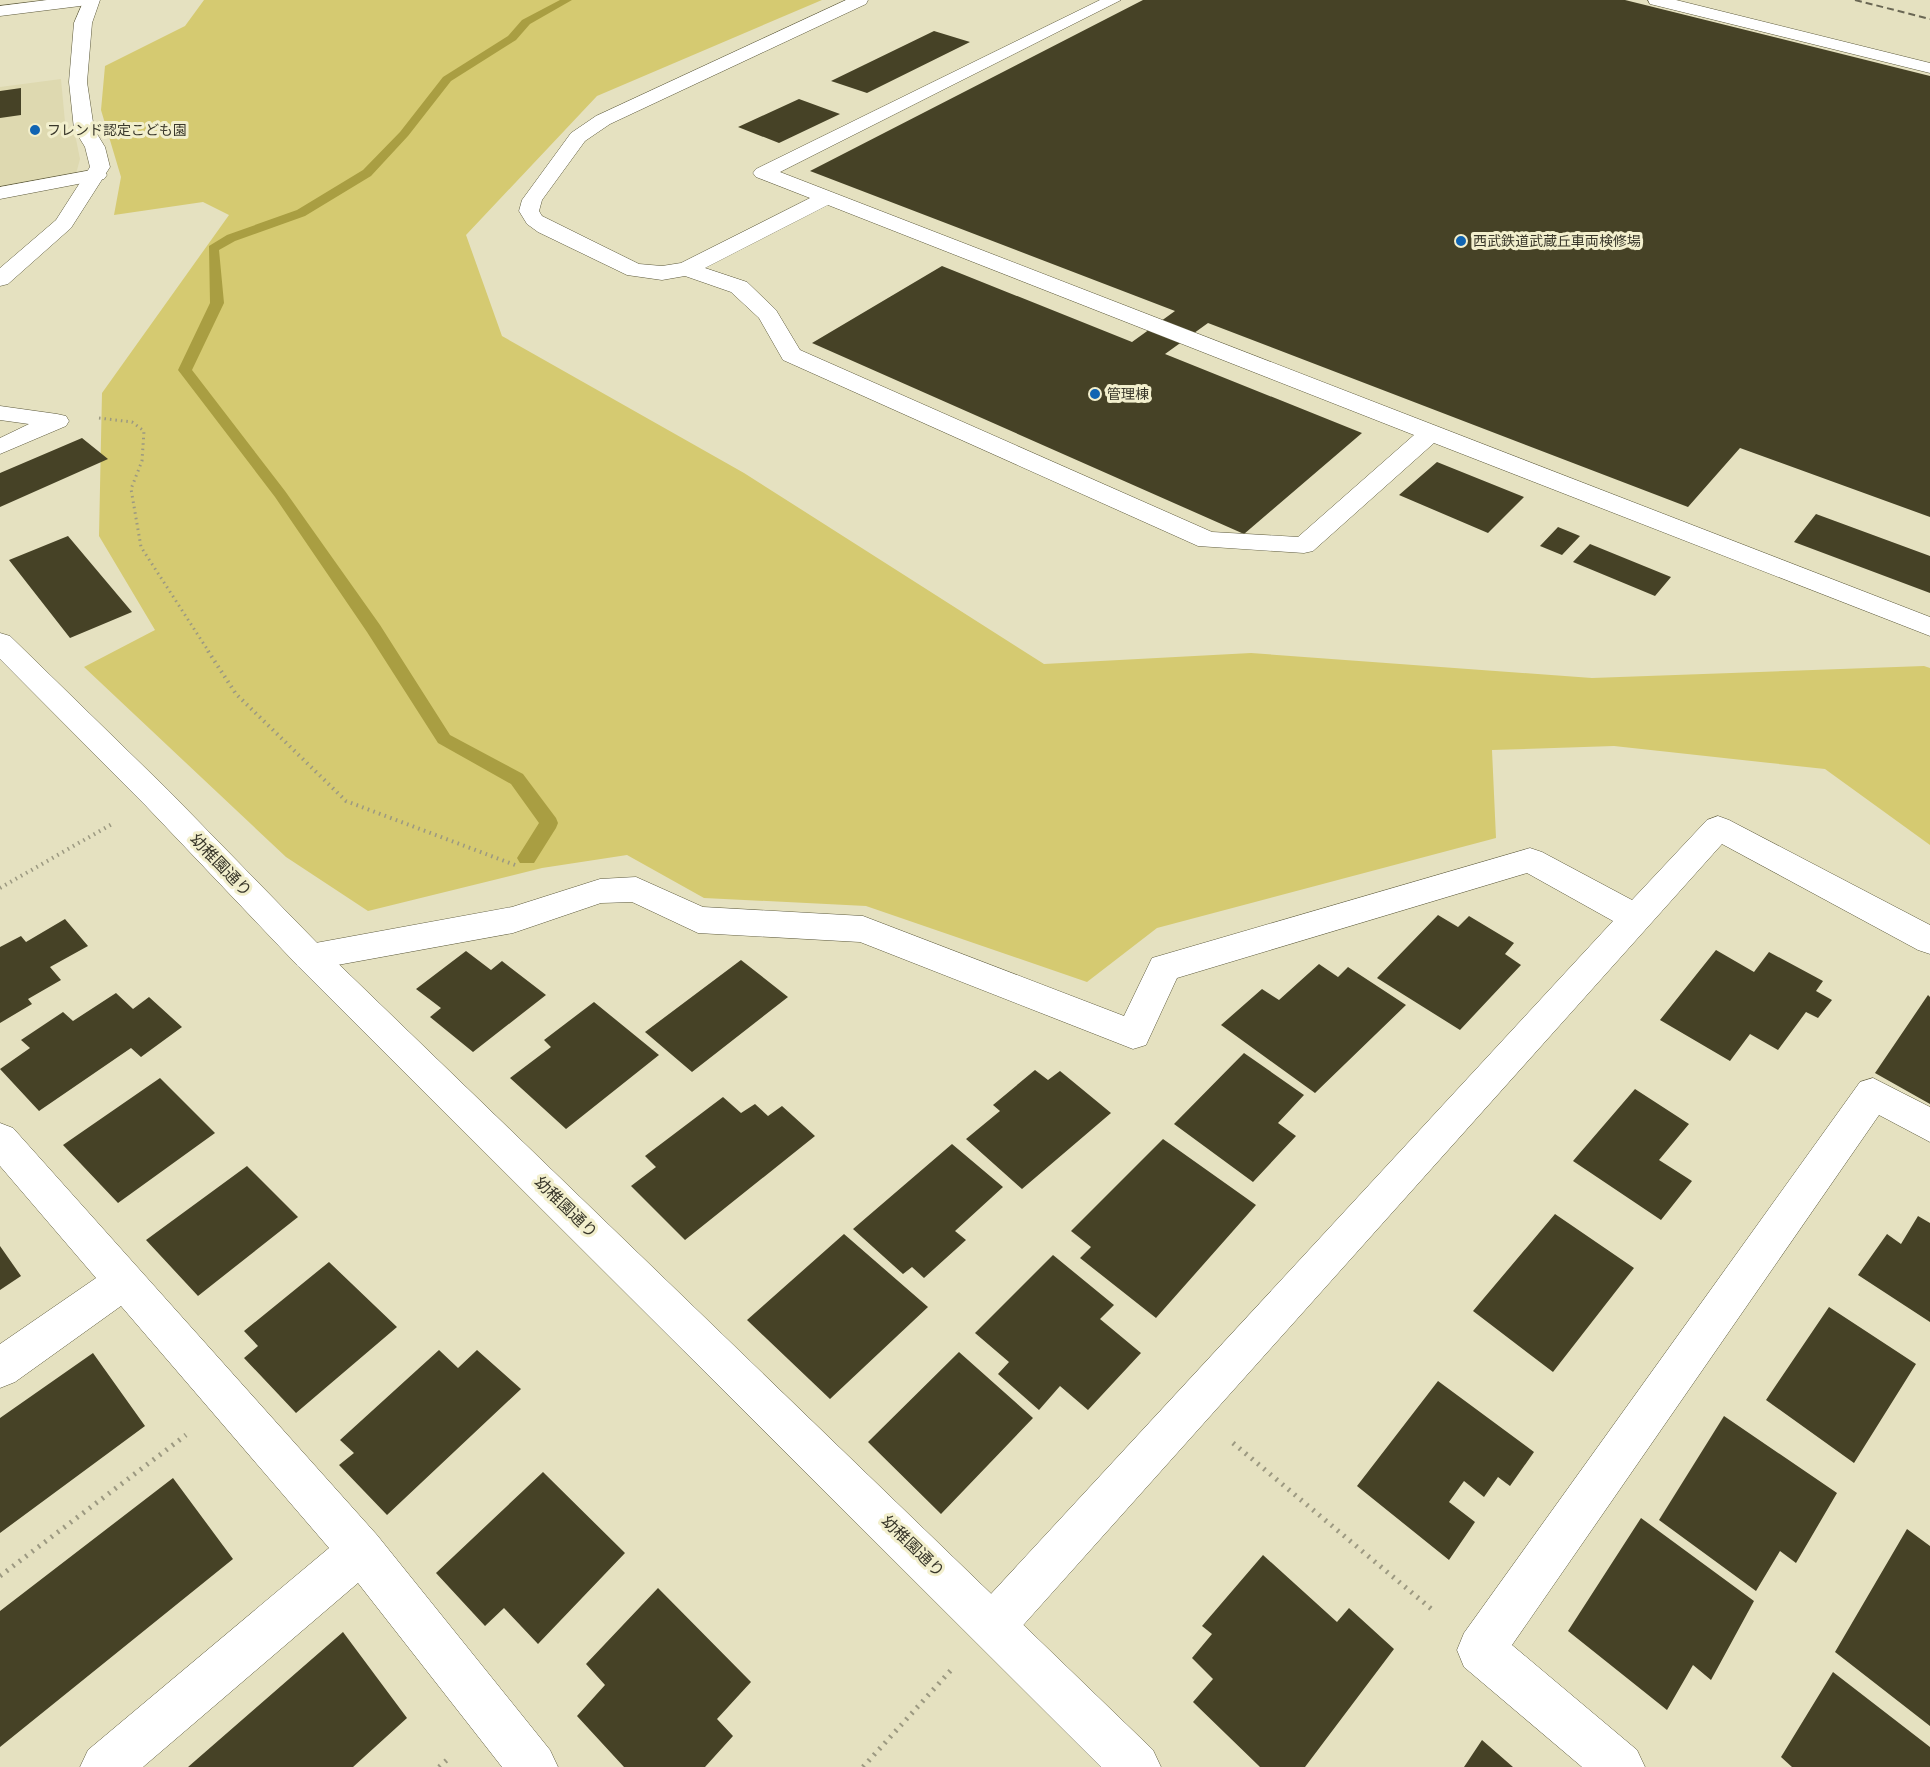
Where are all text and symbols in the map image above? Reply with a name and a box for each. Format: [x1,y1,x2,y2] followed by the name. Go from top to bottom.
[47,122,187,139] place label: フレンド認定こども園
[28,123,42,137] marker: フレンド認定こども園
[1473,233,1641,250] place label: 西武鉄道武蔵丘車両検修場
[1454,234,1468,248] marker: 西武鉄道武蔵丘車両検修場
[1107,386,1149,403] place label: 管理棟
[1088,387,1102,401] marker: 管理棟
[186,830,256,900] street label: 幼稚園通り
[531,1172,601,1242] street label: 幼稚園通り
[878,1511,948,1581] street label: 幼稚園通り

